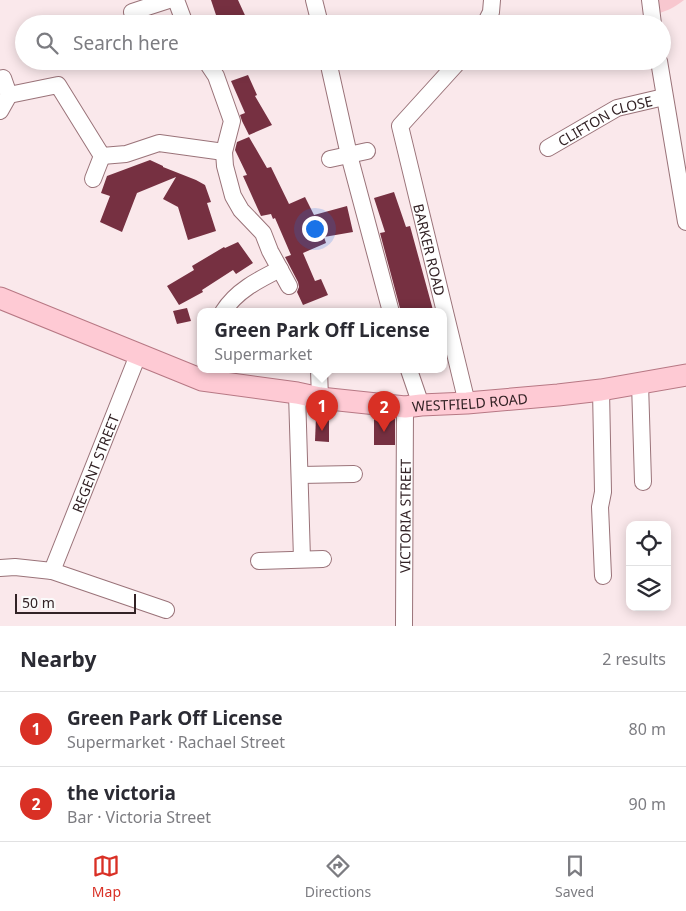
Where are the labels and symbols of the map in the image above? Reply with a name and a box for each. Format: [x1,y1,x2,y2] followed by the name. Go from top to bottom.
[554,91,654,150] street label: CLIFTON CLOSE
[410,202,450,298] street label: BARKER ROAD
[302,216,328,242] your location
[411,388,528,416] street label: WESTFIELD ROAD
[306,390,338,431] pin: 1
[368,391,400,432] pin: 2
[67,411,123,515] street label: REGENT STREET
[395,459,414,573] street label: VICTORIA STREET
[15,591,136,614] scale bar

